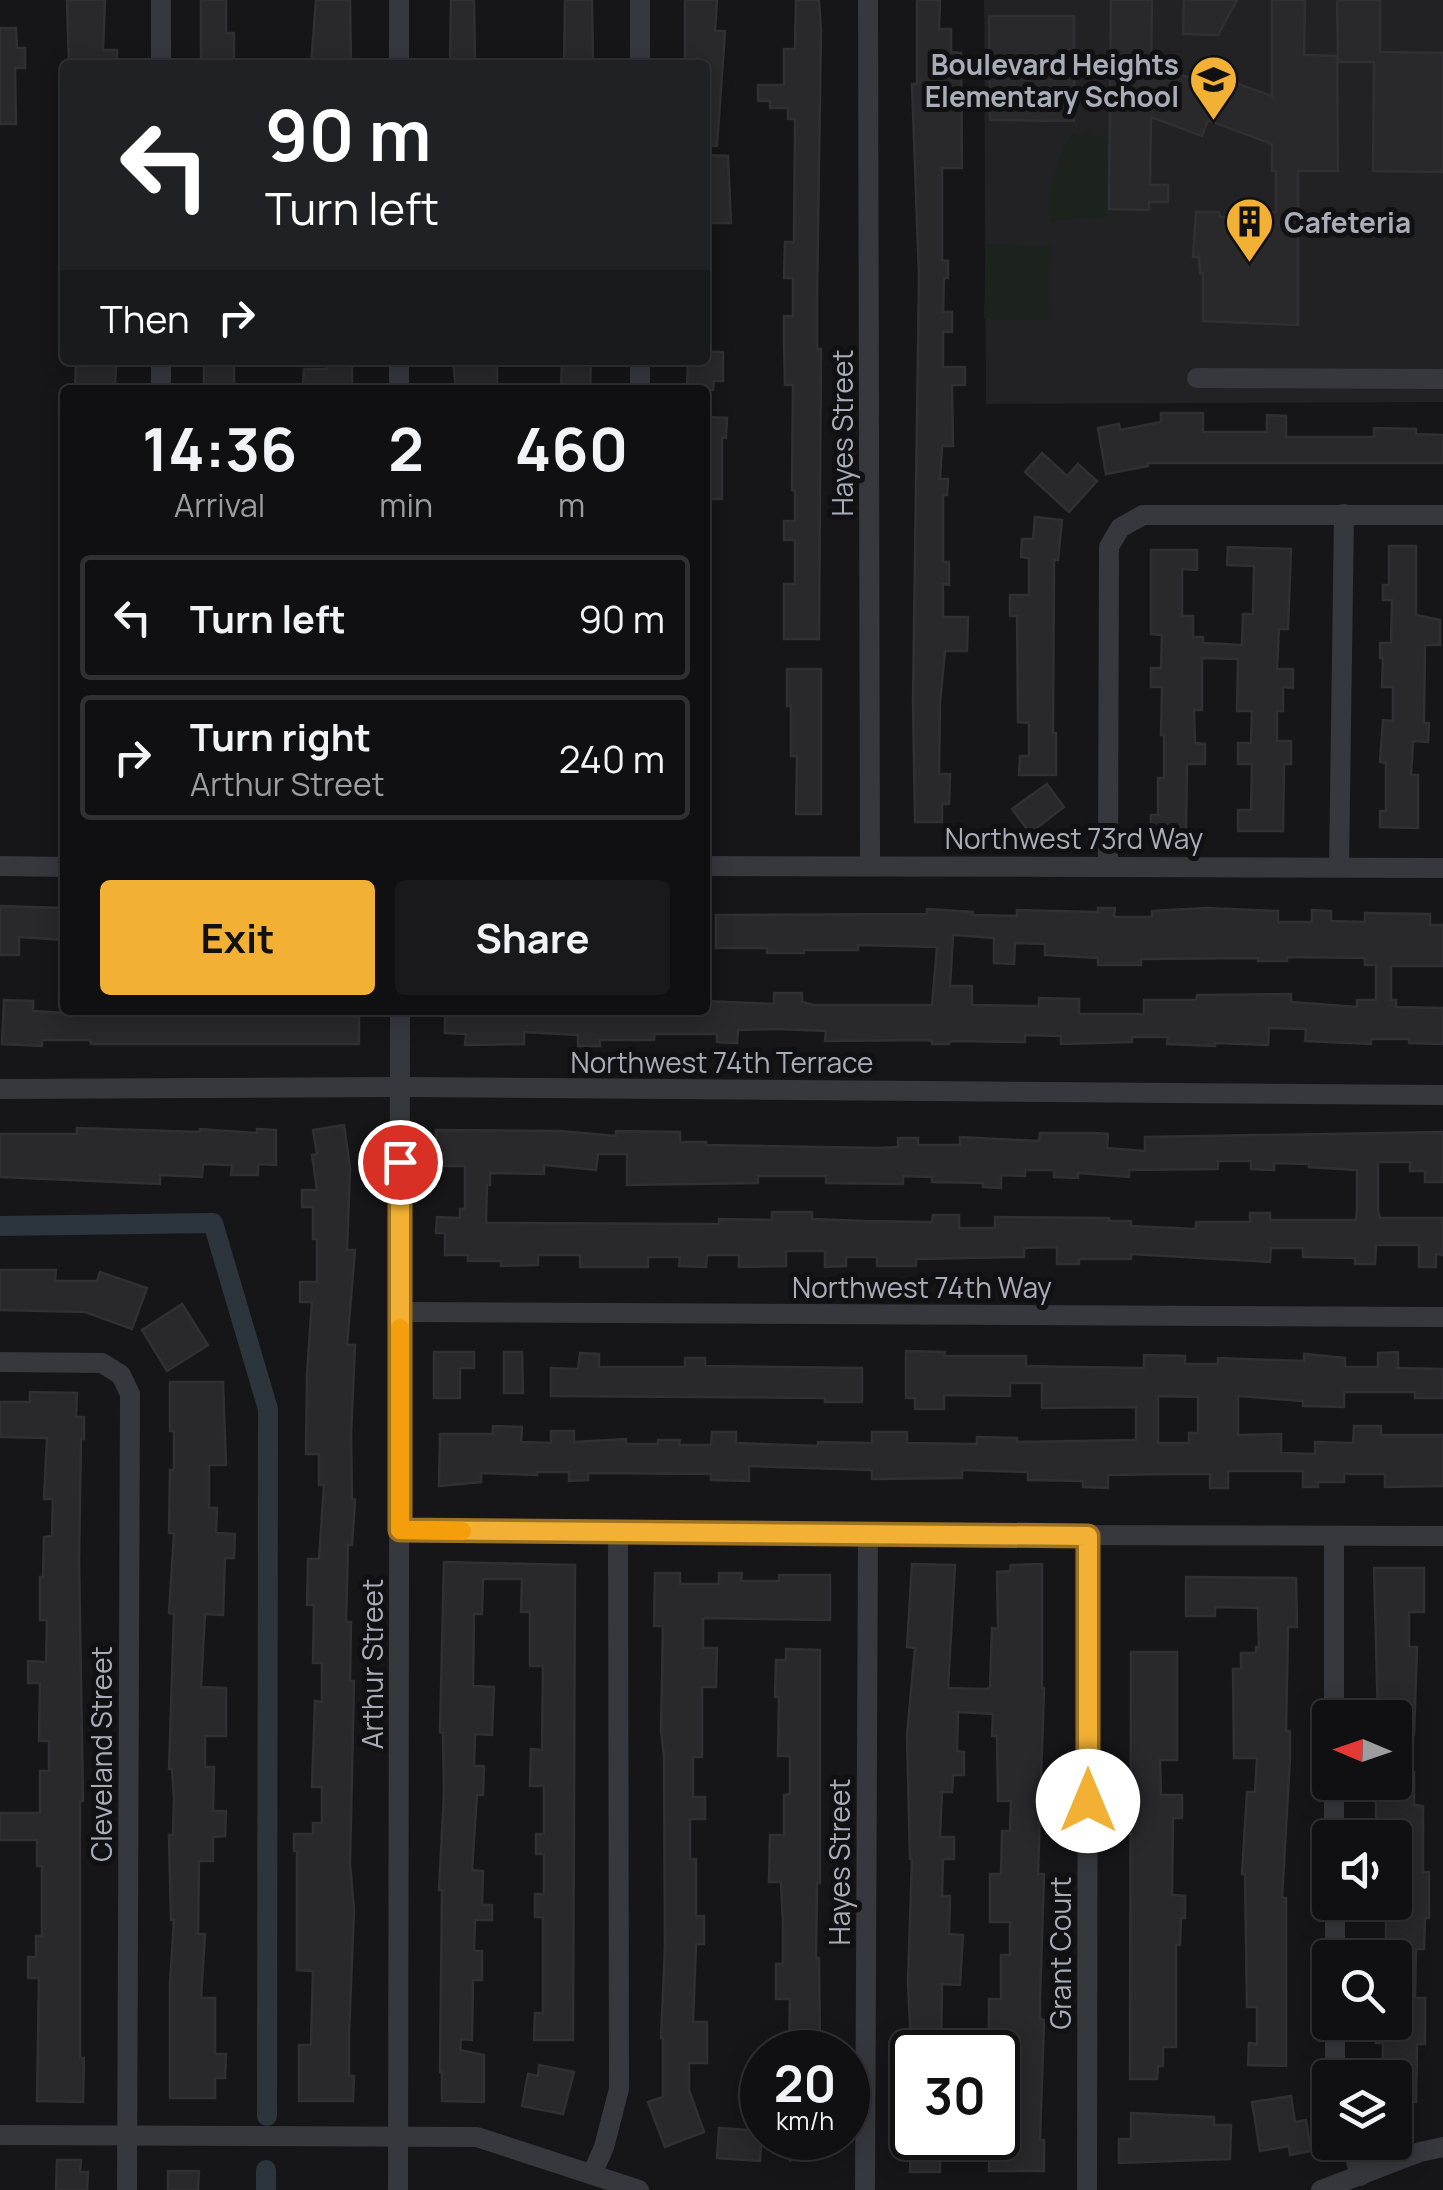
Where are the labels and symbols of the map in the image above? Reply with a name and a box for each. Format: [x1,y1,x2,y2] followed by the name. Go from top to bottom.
[925,45,1179,115] place label: Boulevard Heights Elementary School
[1188,54,1240,122] school or university icon: Boulevard Heights Elementary School
[1223,196,1275,264] building icon: Cafeteria
[1284,203,1411,241] place label: Cafeteria
[823,350,861,517] street label: Hayes Street
[945,819,1203,857] street label: Northwest 73rd Way
[571,1043,873,1081] street label: Northwest 74th Terrace
[358,1120,443,1205] pin
[792,1268,1052,1306] street label: Northwest 74th Way
[353,1579,391,1749] street label: Arthur Street
[82,1646,120,1862] street label: Cleveland Street
[1312,1700,1412,1800] north arrow
[1036,1749,1140,1853] position arrow
[820,1779,858,1946] street label: Hayes Street
[1041,1877,1079,2029] street label: Grant Court
[890,2030,1020,2160] speed limit sign: 30

